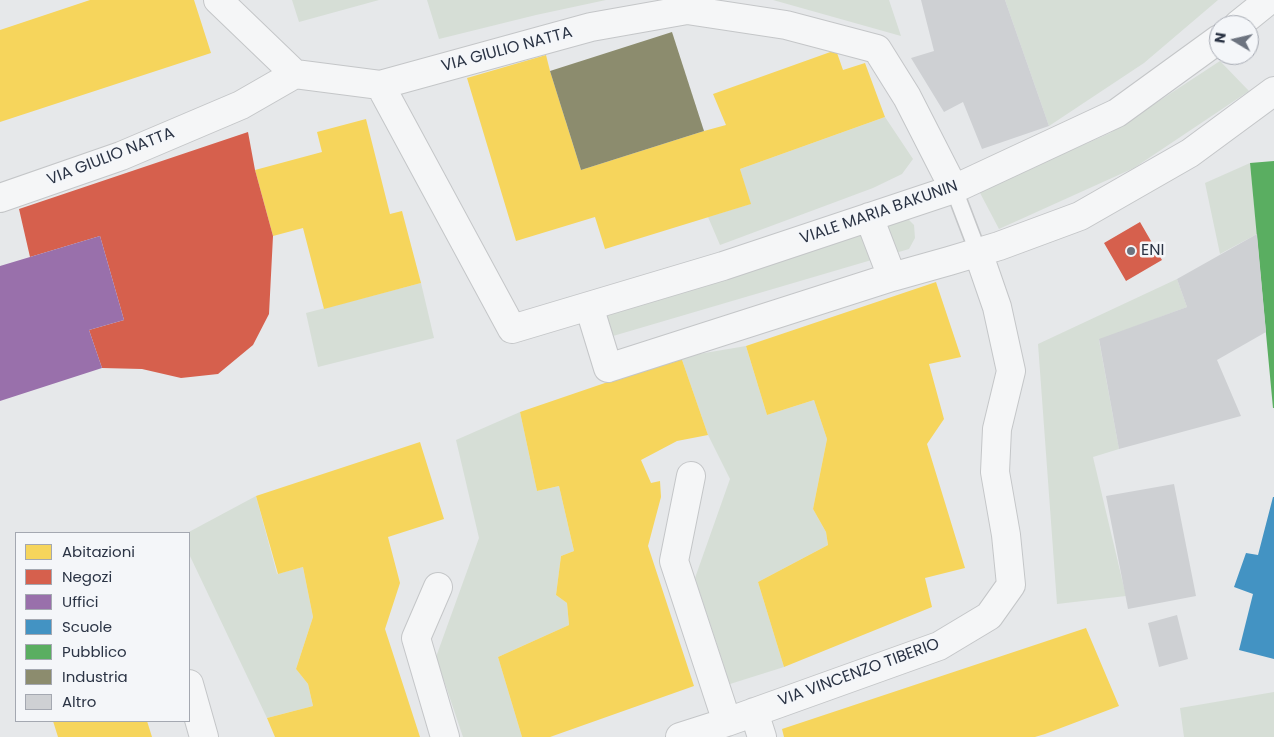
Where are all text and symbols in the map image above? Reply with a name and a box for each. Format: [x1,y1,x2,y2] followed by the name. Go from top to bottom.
[1209,15,1259,65] north arrow
[439,23,575,77] street label: VIA GIULIO NATTA
[1209,31,1231,45] text: N
[45,124,177,190] street label: VIA GIULIO NATTA
[798,177,960,249] street label: VIALE MARIA BAKUNIN
[1141,241,1164,261] place label: ENI
[1125,245,1137,257] marker: ENI
[15,532,190,722] legend
[62,541,135,562] text: Abitazioni
[62,566,112,587] text: Negozi
[62,591,98,612] text: Uffici
[62,616,112,637] text: Scuole
[776,635,942,711] street label: VIA VINCENZO TIBERIO
[62,641,127,662] text: Pubblico
[62,666,128,687] text: Industria
[62,691,96,712] text: Altro

